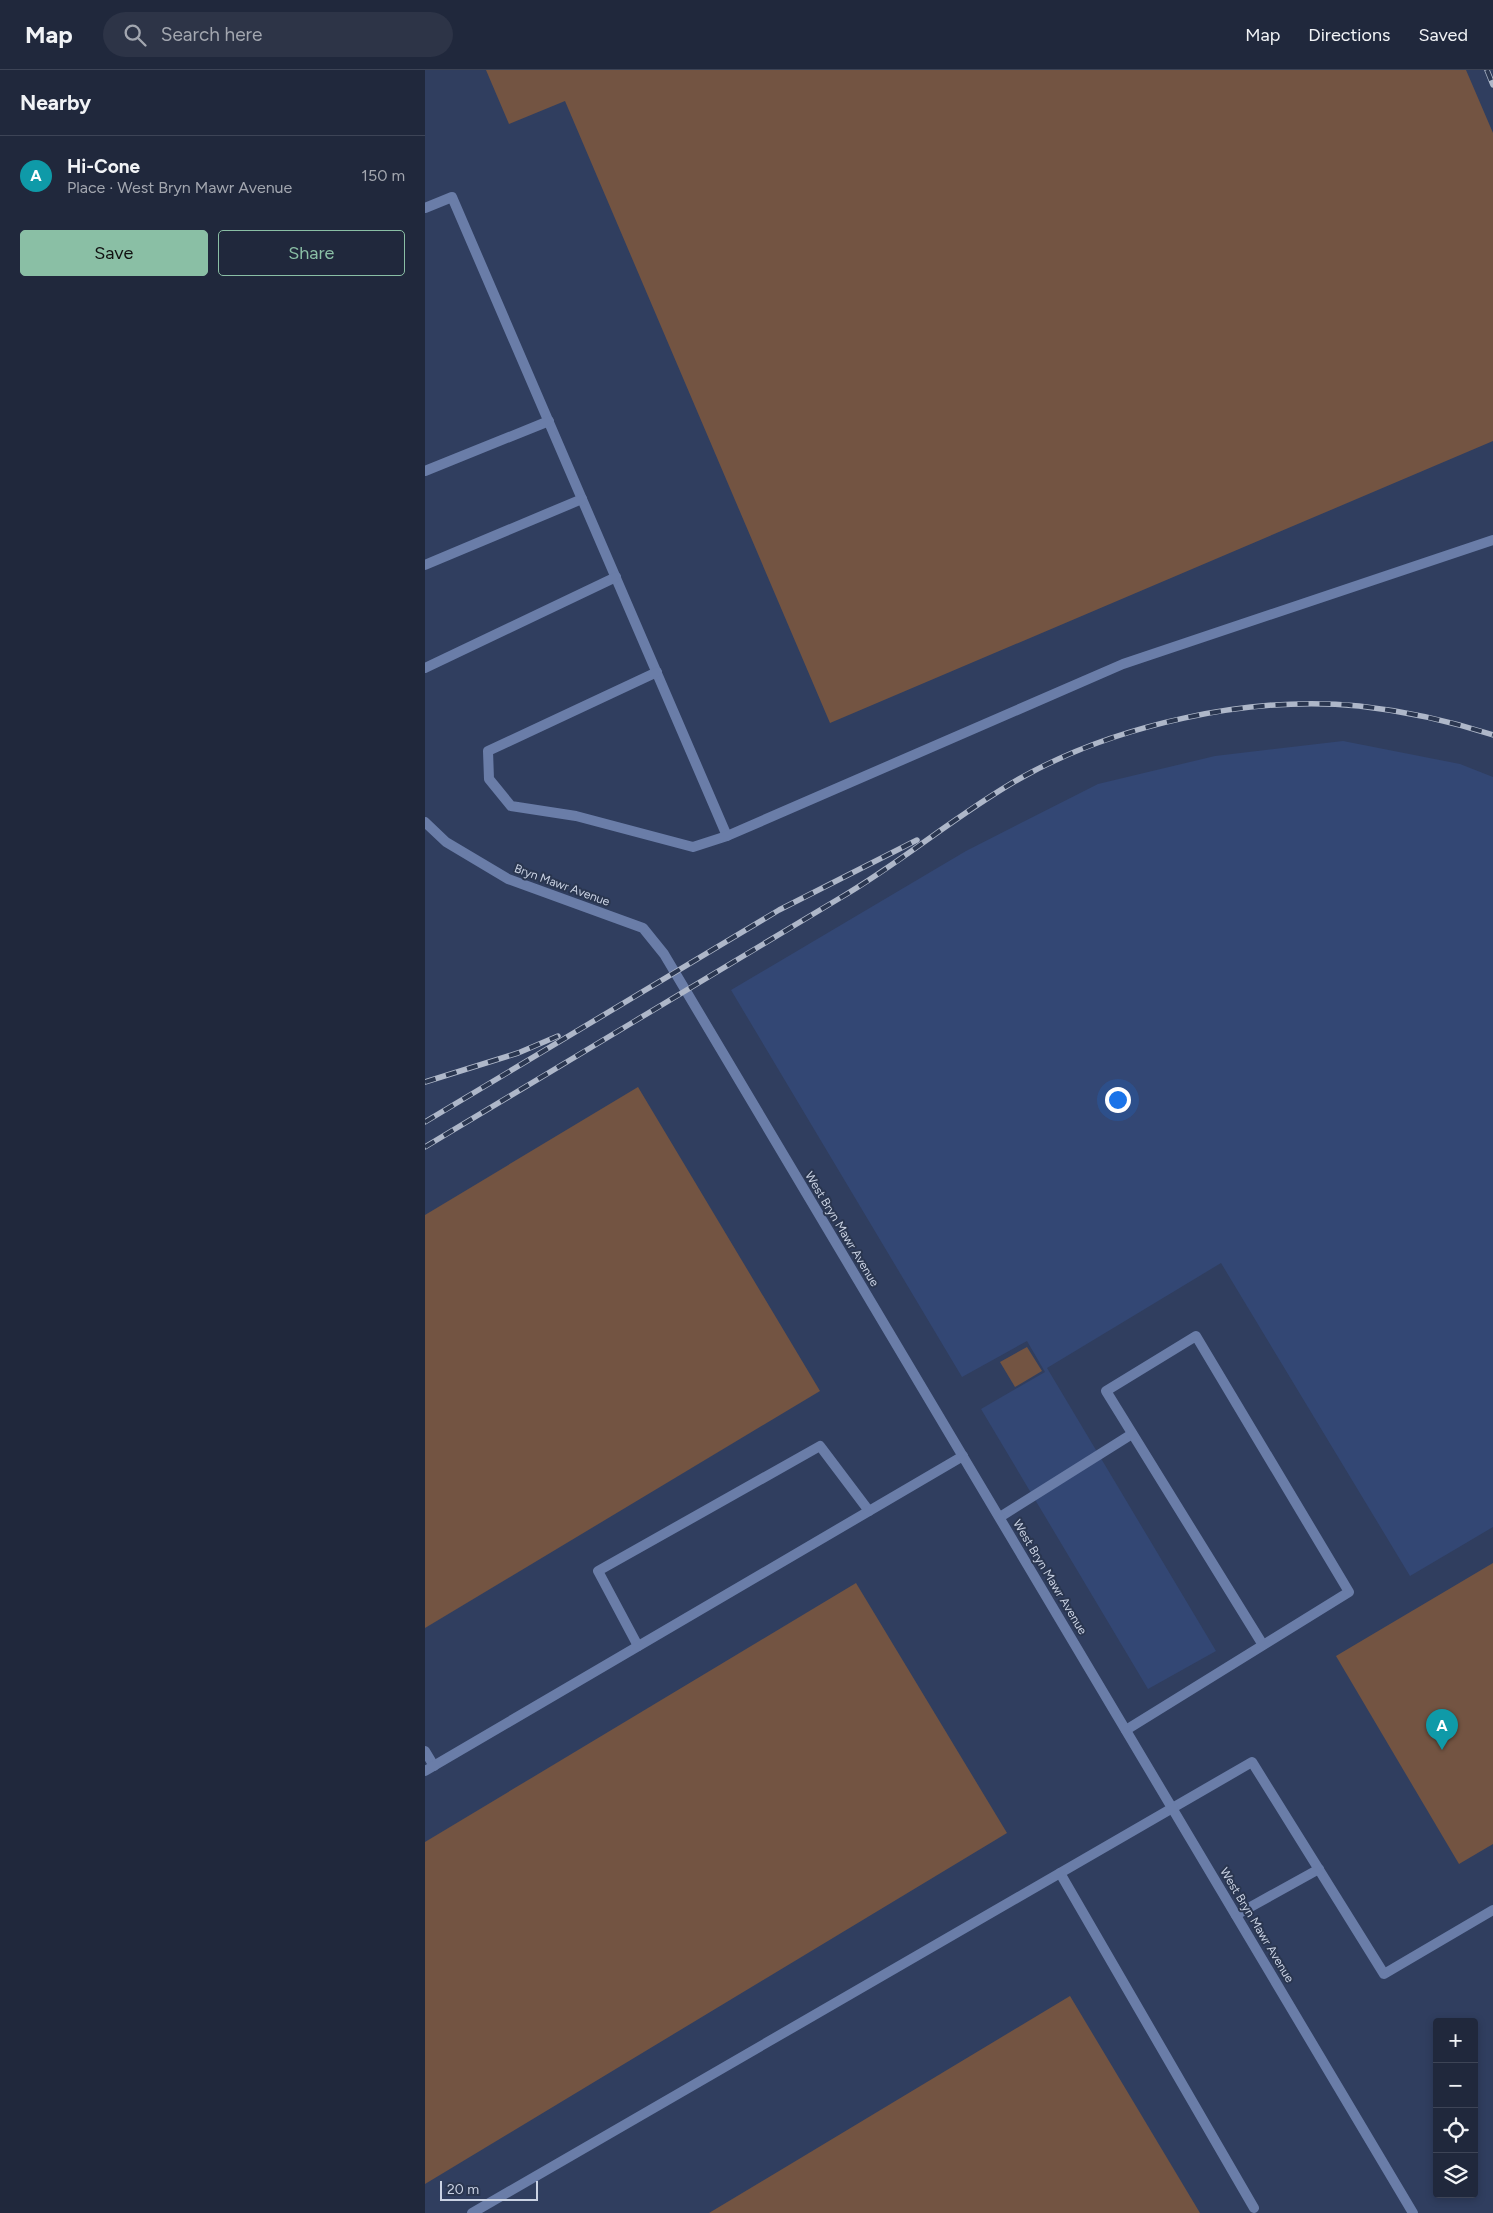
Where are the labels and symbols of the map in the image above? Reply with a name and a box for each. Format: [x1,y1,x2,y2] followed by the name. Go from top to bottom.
[512,861,612,909] street label: Bryn Mawr Avenue
[1105,1087,1131,1113] your location
[802,1169,882,1289] street label: West Bryn Mawr Avenue
[1010,1517,1090,1637] street label: West Bryn Mawr Avenue
[1426,1709,1458,1750] pin: A
[1217,1865,1297,1985] street label: West Bryn Mawr Avenue
[440,2178,537,2201] scale bar

